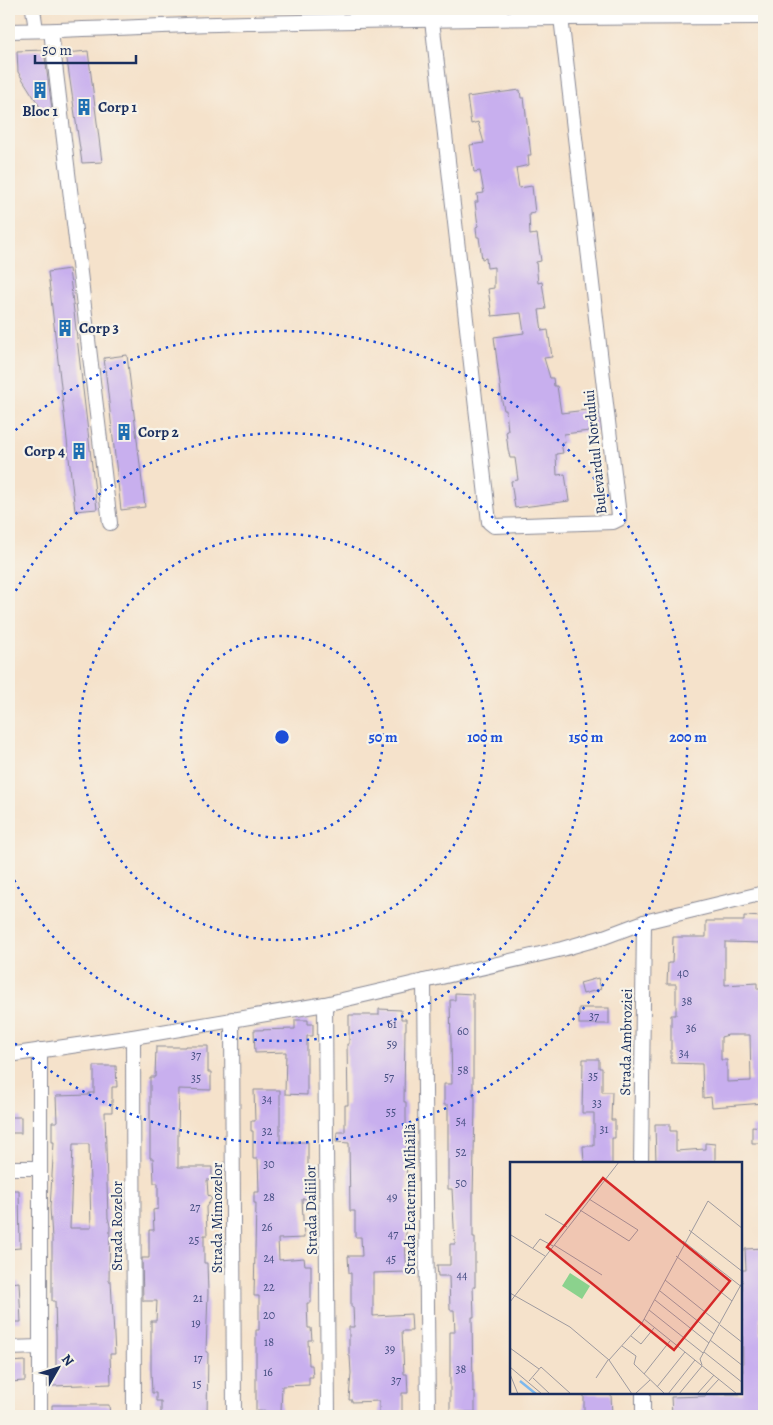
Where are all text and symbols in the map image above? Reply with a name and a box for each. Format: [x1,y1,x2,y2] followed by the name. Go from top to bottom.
[35,32,136,64] scale bar
[42,40,72,60] text: 50 m
[30,80,50,100] building icon: Bloc 1
[74,97,94,117] building icon: Corp 1
[98,97,138,117] place label: Corp 1
[22,101,58,121] place label: Bloc 1
[55,318,75,338] building icon: Corp 3
[79,318,119,338] place label: Corp 3
[579,389,611,515] street label: Bulevardul Nordului
[114,422,134,442] building icon: Corp 2
[138,422,180,442] place label: Corp 2
[24,441,65,461] place label: Corp 4
[69,441,89,461] building icon: Corp 4
[368,727,398,747] text: 50 m
[467,727,503,747] text: 100 m
[569,727,604,747] text: 150 m
[669,727,707,747] text: 200 m
[273,728,291,746] centre of rings
[677,965,689,981] house number: 40
[615,988,637,1096] street label: Strada Ambroziei
[682,993,693,1009] house number: 38
[589,1008,600,1024] house number: 37
[387,1016,397,1032] house number: 61
[686,1020,697,1036] house number: 36
[457,1023,469,1039] house number: 60
[387,1036,397,1052] house number: 59
[679,1045,690,1061] house number: 34
[191,1047,202,1063] house number: 37
[458,1062,469,1078] house number: 58
[588,1068,598,1084] house number: 35
[384,1069,395,1085] house number: 57
[191,1070,201,1086] house number: 35
[262,1091,273,1107] house number: 34
[592,1095,602,1111] house number: 33
[386,1104,396,1120] house number: 55
[456,1113,467,1129] house number: 54
[599,1121,609,1137] house number: 31
[262,1123,273,1139] house number: 32
[400,1123,420,1275] street label: Strada Ecaterina Mihăilă
[456,1144,467,1160] house number: 52
[263,1156,275,1172] house number: 30
[207,1162,227,1273] street label: Strada Mimozelor
[510,1162,743,1395] inset map
[300,1165,322,1255] street label: Strada Daliilor
[455,1175,467,1191] house number: 50
[107,1181,127,1271] street label: Strada Rozelor
[263,1189,275,1205] house number: 28
[387,1189,397,1205] house number: 49
[190,1199,201,1215] house number: 27
[261,1219,273,1235] house number: 26
[388,1226,399,1242] house number: 47
[189,1232,199,1248] house number: 25
[263,1250,275,1266] house number: 24
[386,1251,396,1267] house number: 45
[457,1267,468,1283] house number: 44
[263,1279,275,1295] house number: 22
[193,1290,203,1306] house number: 21
[263,1307,275,1323] house number: 20
[191,1315,201,1331] house number: 19
[264,1334,274,1350] house number: 18
[385,1341,395,1357] house number: 39
[32,1342,82,1392] north arrow
[57,1350,78,1370] text: N
[193,1350,204,1366] house number: 17
[456,1361,467,1377] house number: 38
[263,1364,273,1380] house number: 16
[391,1372,402,1388] house number: 37
[192,1376,202,1392] house number: 15

